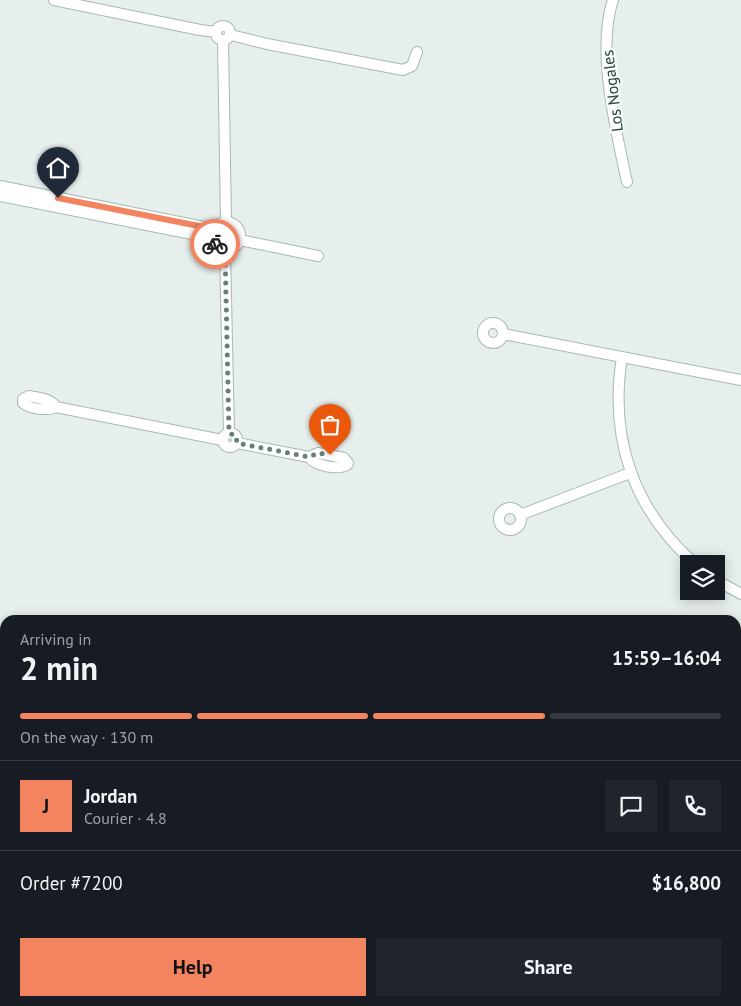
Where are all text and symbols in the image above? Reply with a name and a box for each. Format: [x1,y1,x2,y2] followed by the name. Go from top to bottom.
[597,49,627,133] street label: Los Nogales
[37,147,79,198] pin
[44,154,72,182] icon: home
[190,219,240,269] courier
[201,230,229,258] icon: bike
[309,404,351,455] pin
[316,411,344,439] icon: bag
[680,555,725,600] map controls
[680,555,725,600] button: layers
[20,629,91,649] text: Arriving in
[612,646,721,670] text: 15:59–16:04
[20,647,98,689] text: 2 min
[20,727,153,747] text: On the way · 130 m
[605,780,657,832] button: chat
[669,780,721,832] button: phone
[84,784,137,808] text: Jordan
[43,794,49,818] text: J
[84,808,167,828] text: Courier · 4.8
[20,871,123,895] text: Order #7200
[652,871,721,895] text: $16,800
[20,938,366,996] button: Help
[376,938,721,996] button: Share

